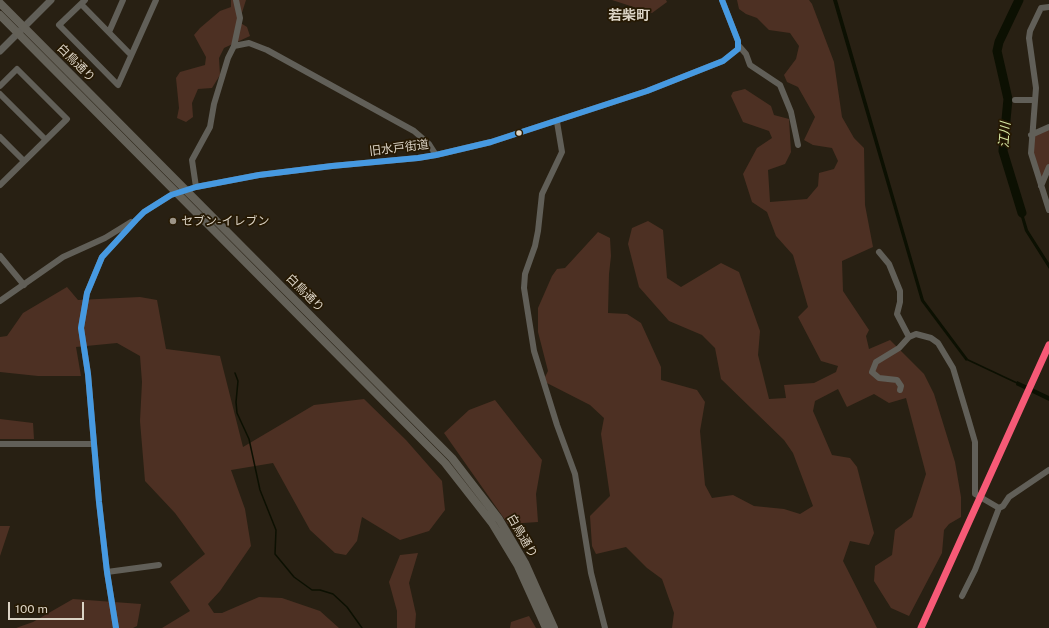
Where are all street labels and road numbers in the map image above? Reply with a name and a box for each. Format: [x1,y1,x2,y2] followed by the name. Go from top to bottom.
[54,41,98,85] street label: 白鳥通り
[368,137,430,159] street label: 旧水戸街道
[283,271,327,315] street label: 白鳥通り
[504,512,540,560] street label: 白鳥通り

